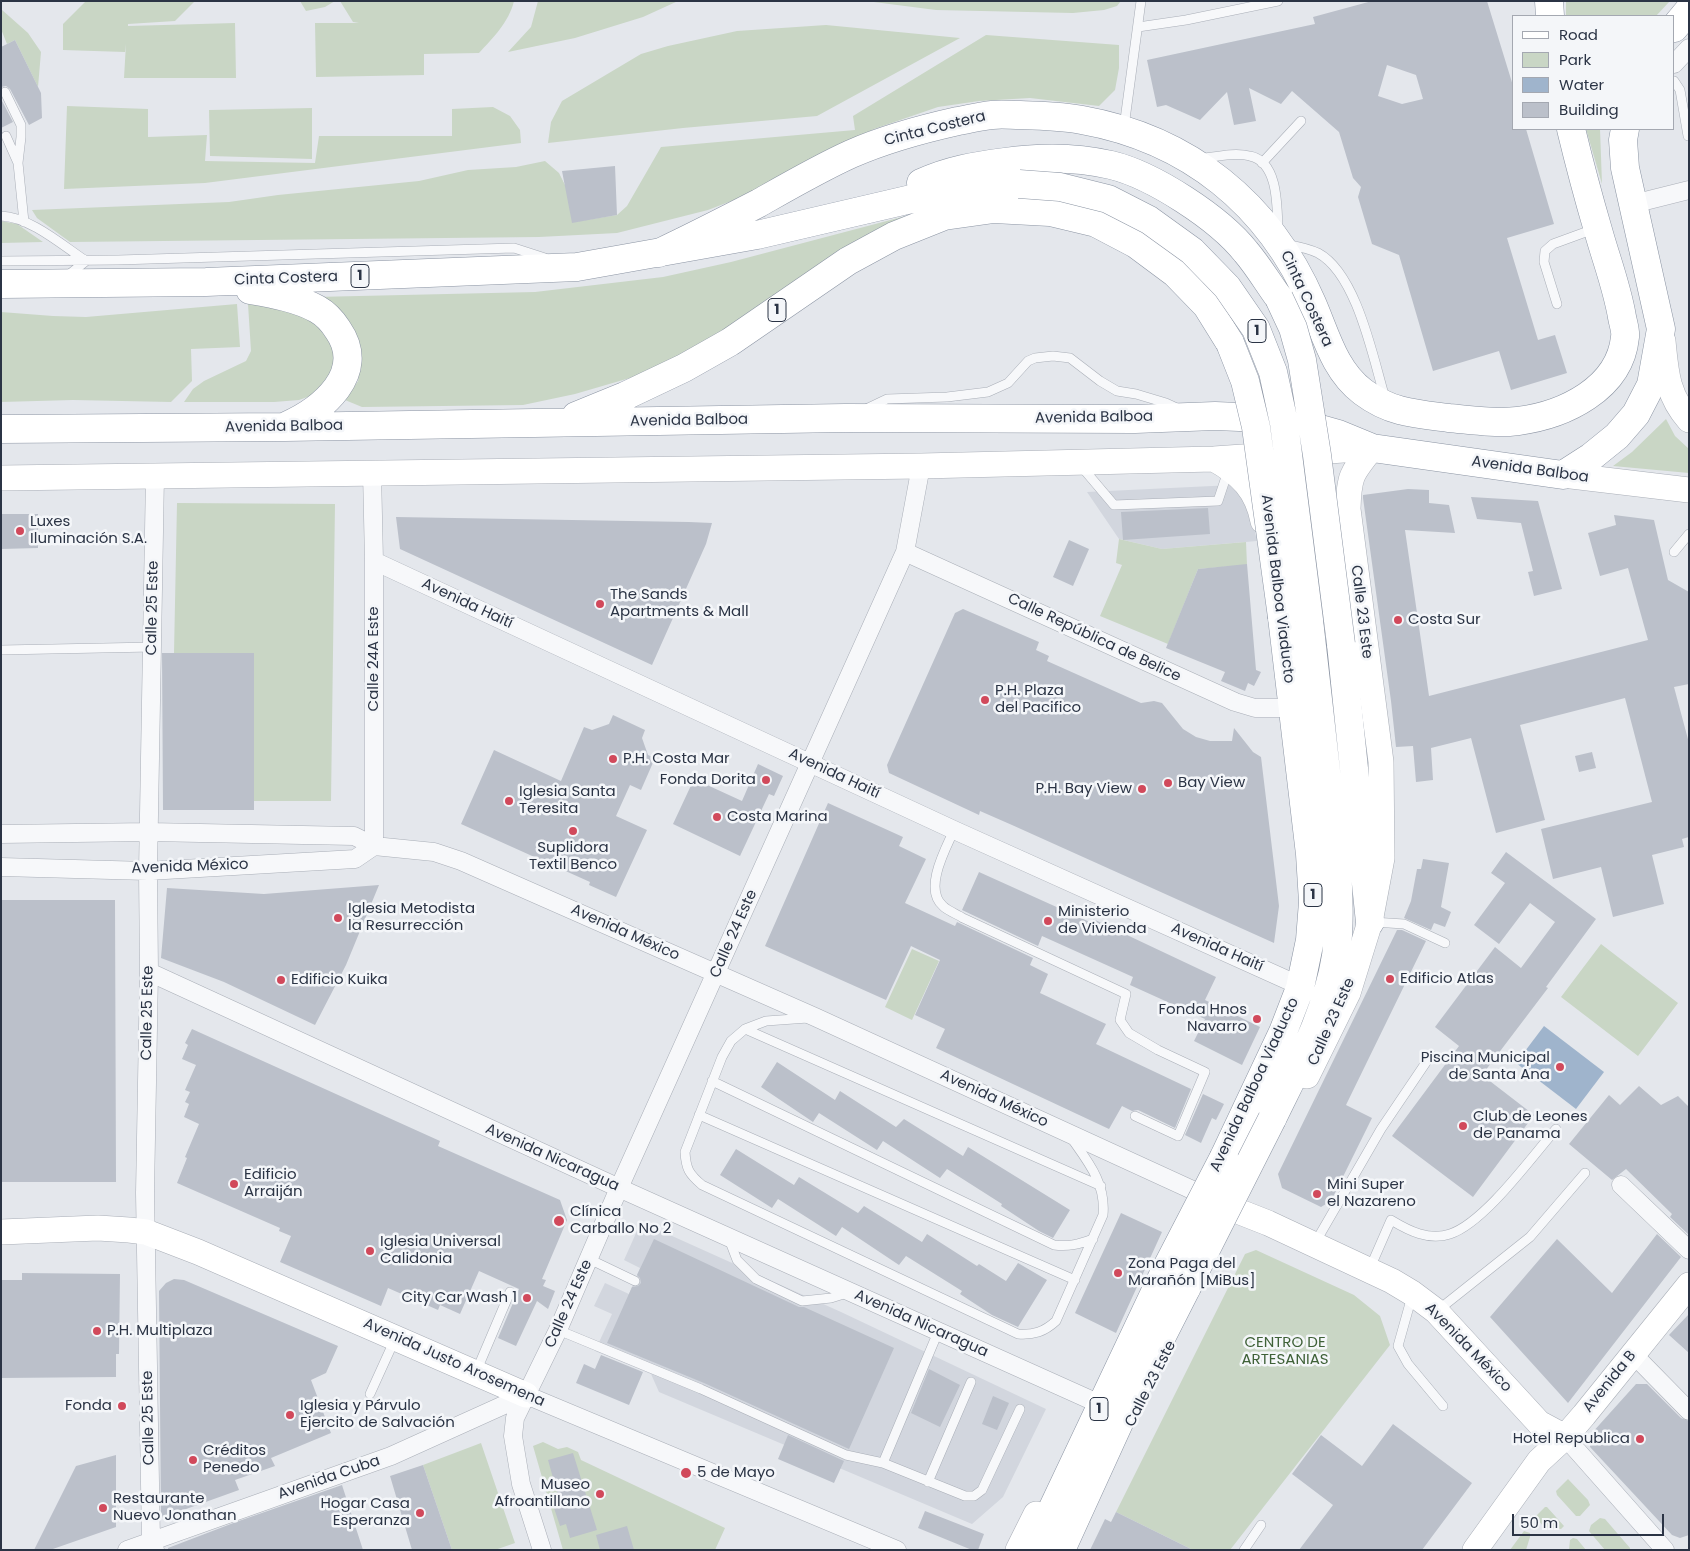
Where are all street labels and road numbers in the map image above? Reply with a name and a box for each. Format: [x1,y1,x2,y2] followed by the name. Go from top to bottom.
[882,108,988,150] street label: Cinta Costera
[1276,248,1336,350] street label: Cinta Costera
[351,264,369,288] road number: 1
[234,268,338,290] street label: Cinta Costera
[768,298,786,322] road number: 1
[1248,320,1266,342] road number: 1
[1035,408,1153,428] street label: Avenida Balboa
[630,411,748,431] street label: Avenida Balboa
[225,417,343,437] street label: Avenida Balboa
[1470,453,1590,487] street label: Avenida Balboa
[1256,494,1298,684] street label: Avenida Balboa Viaducto
[143,560,163,656] street label: Calle 25 Este
[1346,564,1376,660] street label: Calle 23 Este
[418,575,516,633] street label: Avenida Haití
[1005,590,1183,686] street label: Calle República de Belice
[365,607,383,711] street label: Calle 24A Este
[785,745,883,803] street label: Avenida Haití
[131,856,249,878] street label: Avenida México
[1304,884,1322,906] road number: 1
[707,887,761,981] street label: Calle 24 Este
[568,901,682,965] street label: Avenida México
[1168,920,1266,976] street label: Avenida Haití
[138,965,158,1061] street label: Calle 25 Este
[1305,975,1359,1069] street label: Calle 23 Este
[1207,995,1303,1175] street label: Avenida Balboa Viaducto
[937,1066,1051,1132] street label: Avenida México
[482,1120,622,1196] street label: Avenida Nicaragua
[542,1257,596,1351] street label: Calle 24 Este
[851,1286,991,1362] street label: Avenida Nicaragua
[1421,1300,1515,1396] street label: Avenida México
[360,1315,548,1411] street label: Avenida Justo Arosemena
[1122,1338,1180,1430] street label: Calle 23 Este
[1580,1347,1640,1417] street label: Avenida B
[139,1370,159,1466] street label: Calle 25 Este
[1090,1398,1108,1420] road number: 1
[276,1452,382,1504] street label: Avenida Cuba

